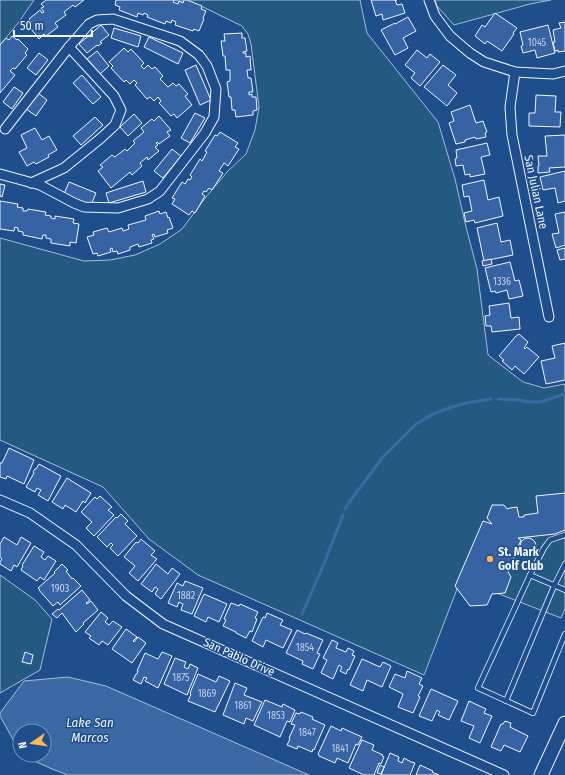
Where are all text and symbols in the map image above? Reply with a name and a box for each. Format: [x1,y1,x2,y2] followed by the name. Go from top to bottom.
[14,12,92,38] scale bar
[20,19,44,33] text: 50 m
[528,37,547,49] house number: 1045
[521,154,551,230] street label: San Julian Lane
[493,276,511,288] house number: 1336
[498,545,544,573] place label: St. Mark Golf Club
[485,554,495,564] marker: St. Mark Golf Club
[51,583,70,595] house number: 1903
[177,590,196,602] house number: 1882
[201,635,277,679] street label: San Pablo Drive
[296,642,314,654] house number: 1854
[172,672,190,684] house number: 1875
[198,688,216,700] house number: 1869
[234,700,252,712] house number: 1861
[267,710,285,722] house number: 1853
[66,715,114,745] water label: Lake San Marcos
[12,723,52,763] north arrow
[298,727,316,739] house number: 1847
[16,740,30,750] text: N
[331,743,349,755] house number: 1841

